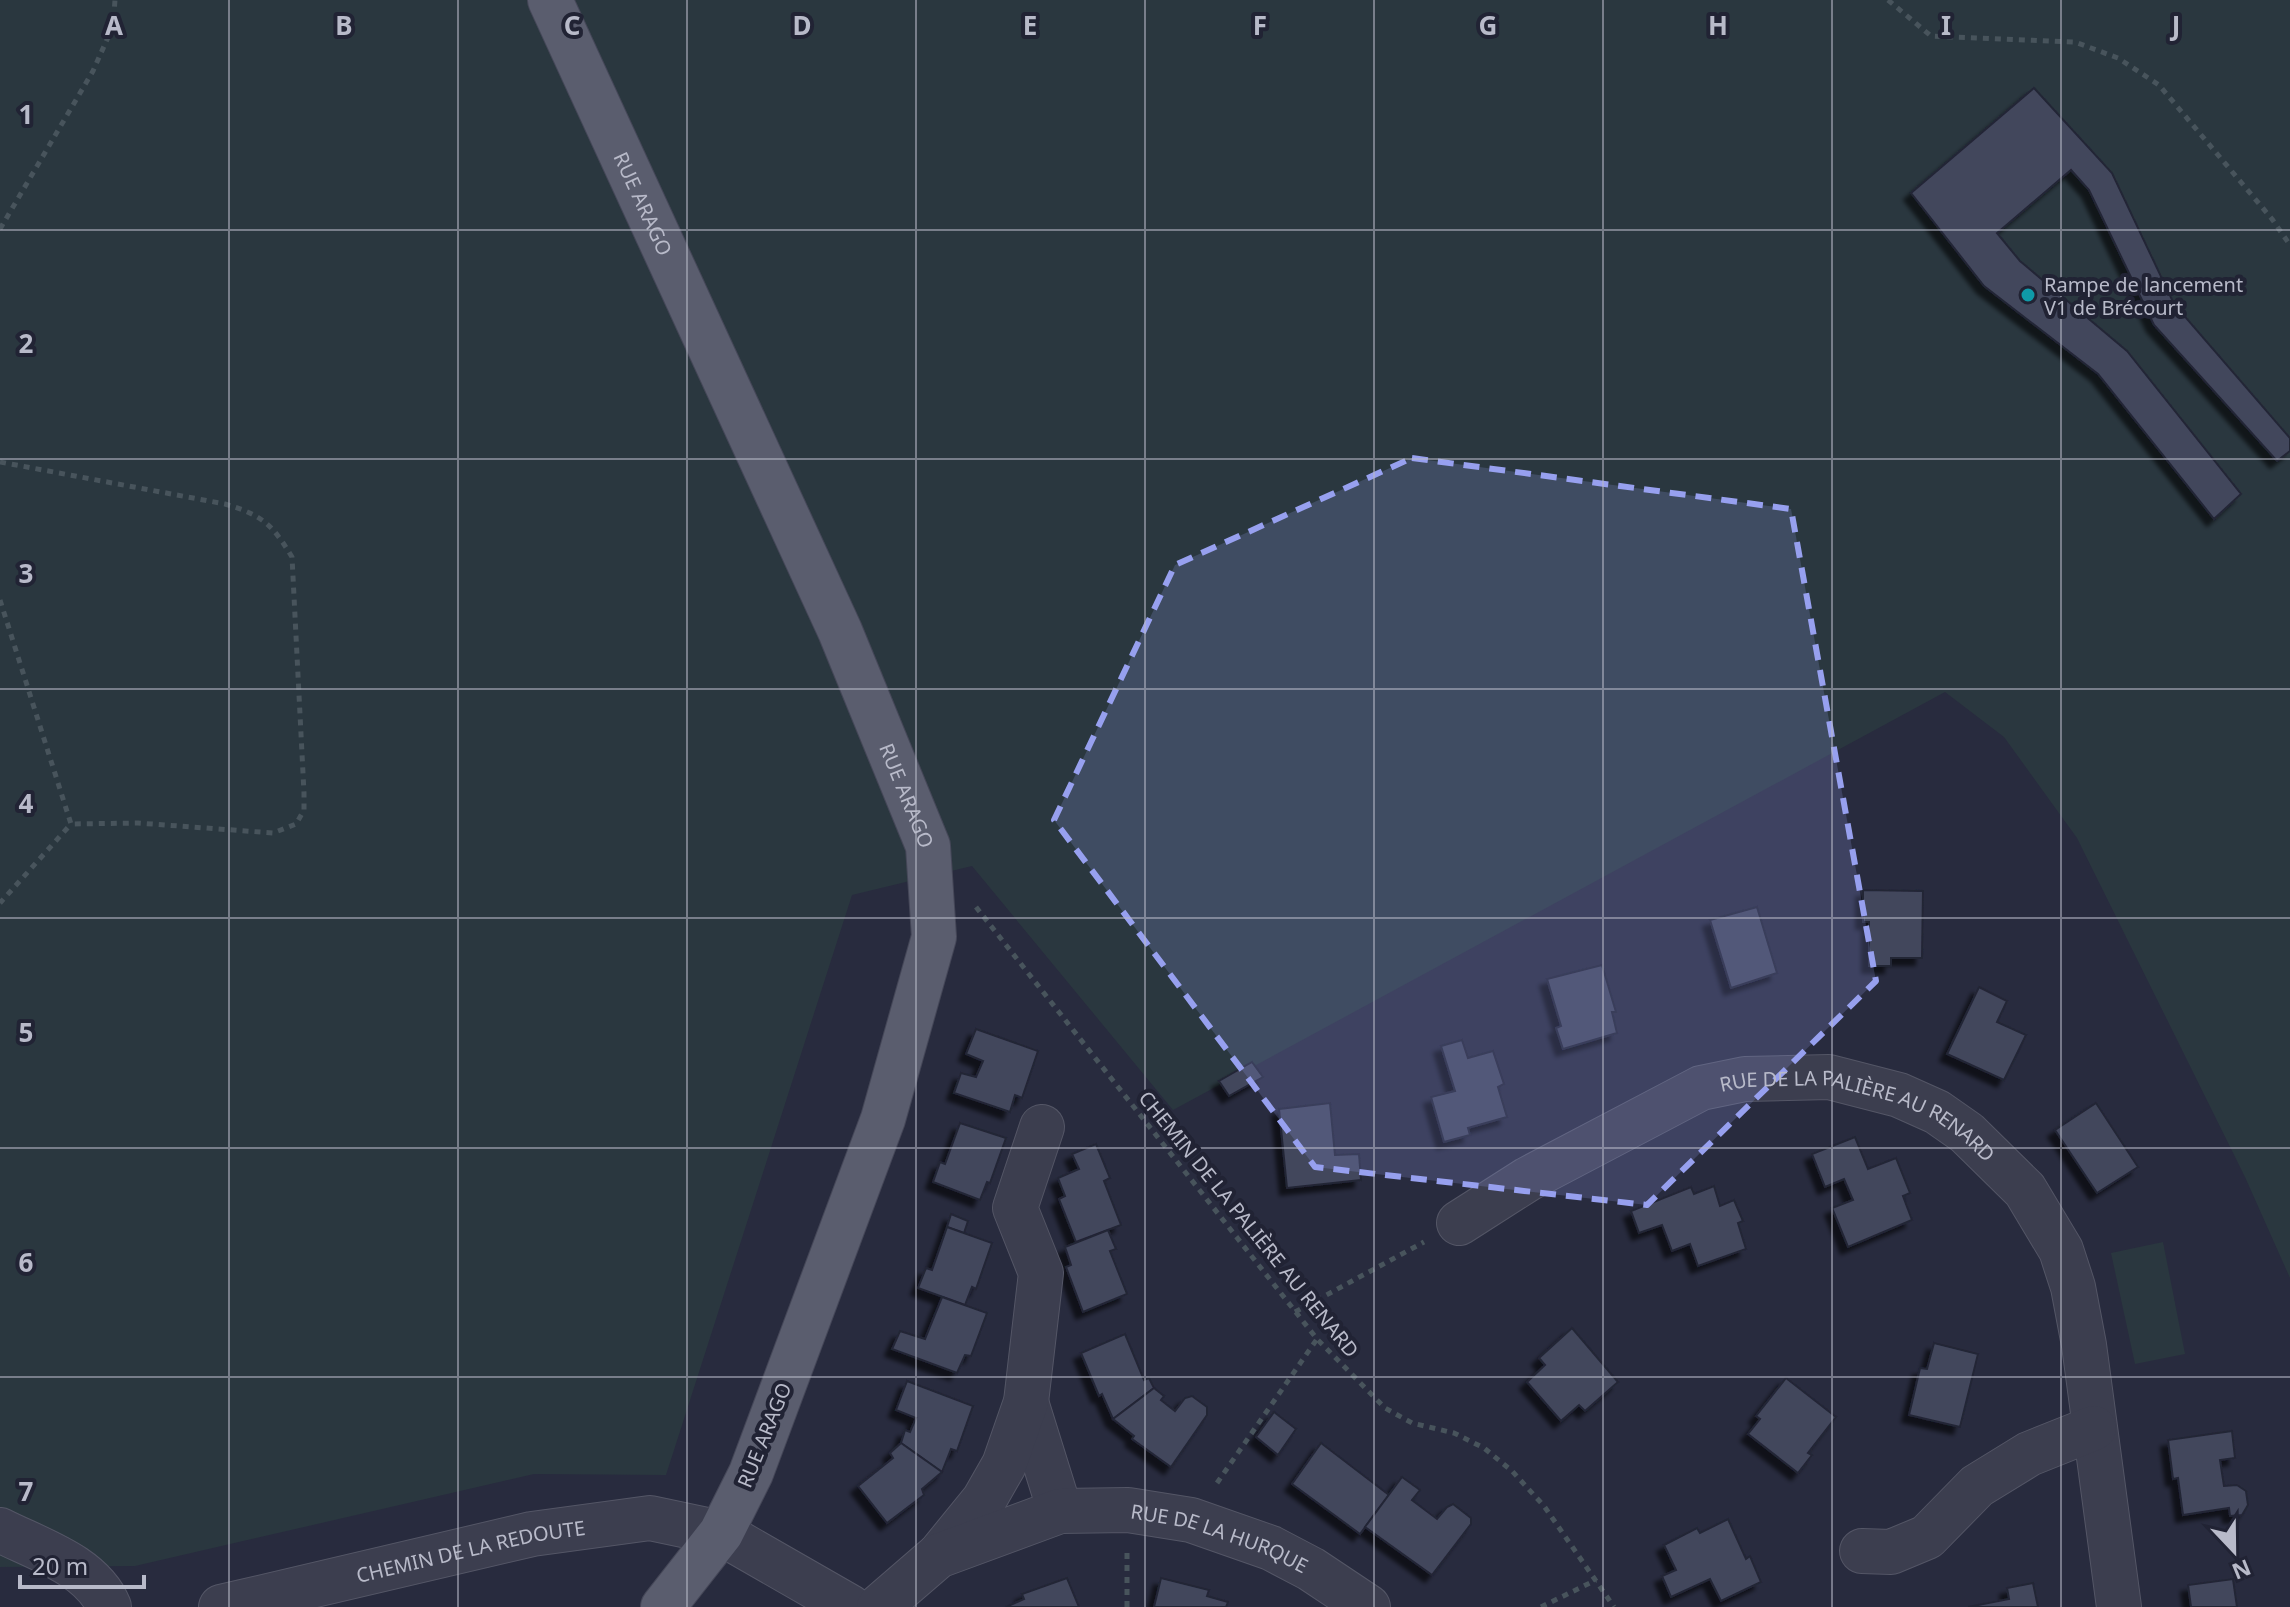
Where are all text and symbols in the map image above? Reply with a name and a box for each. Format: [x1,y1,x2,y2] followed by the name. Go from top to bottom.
[105,7,123,43] text: A
[335,7,353,43] text: B
[564,7,580,43] text: C
[792,7,812,43] text: D
[1023,7,1037,43] text: E
[1253,7,1267,43] text: F
[1479,7,1497,43] text: G
[1708,7,1728,43] text: H
[1941,7,1951,43] text: I
[2170,7,2180,43] text: J
[19,96,33,132] text: 1
[608,147,679,260] street label: RUE ARAGO
[2044,271,2243,321] place label: Rampe de lancement V1 de Brécourt
[2019,286,2037,304] marker: Rampe de lancement V1 de Brécourt
[19,325,34,361] text: 2
[19,555,33,591] text: 3
[874,739,941,852] street label: RUE ARAGO
[19,785,34,821] text: 4
[19,1014,33,1050] text: 5
[1717,1063,2001,1167] street label: RUE DE LA PALIÈRE AU RENARD
[1133,1085,1365,1363] street label: CHEMIN DE LA PALIÈRE AU RENARD
[19,1244,34,1280] text: 6
[731,1378,797,1492] street label: RUE ARAGO
[19,1473,34,1509] text: 7
[1129,1497,1313,1579] street label: RUE DE LA HURQUE
[2194,1511,2274,1591] north arrow
[353,1513,587,1588] street label: CHEMIN DE LA REDOUTE
[20,1539,144,1589] scale bar
[32,1549,88,1582] text: 20 m
[2228,1553,2256,1588] text: N

